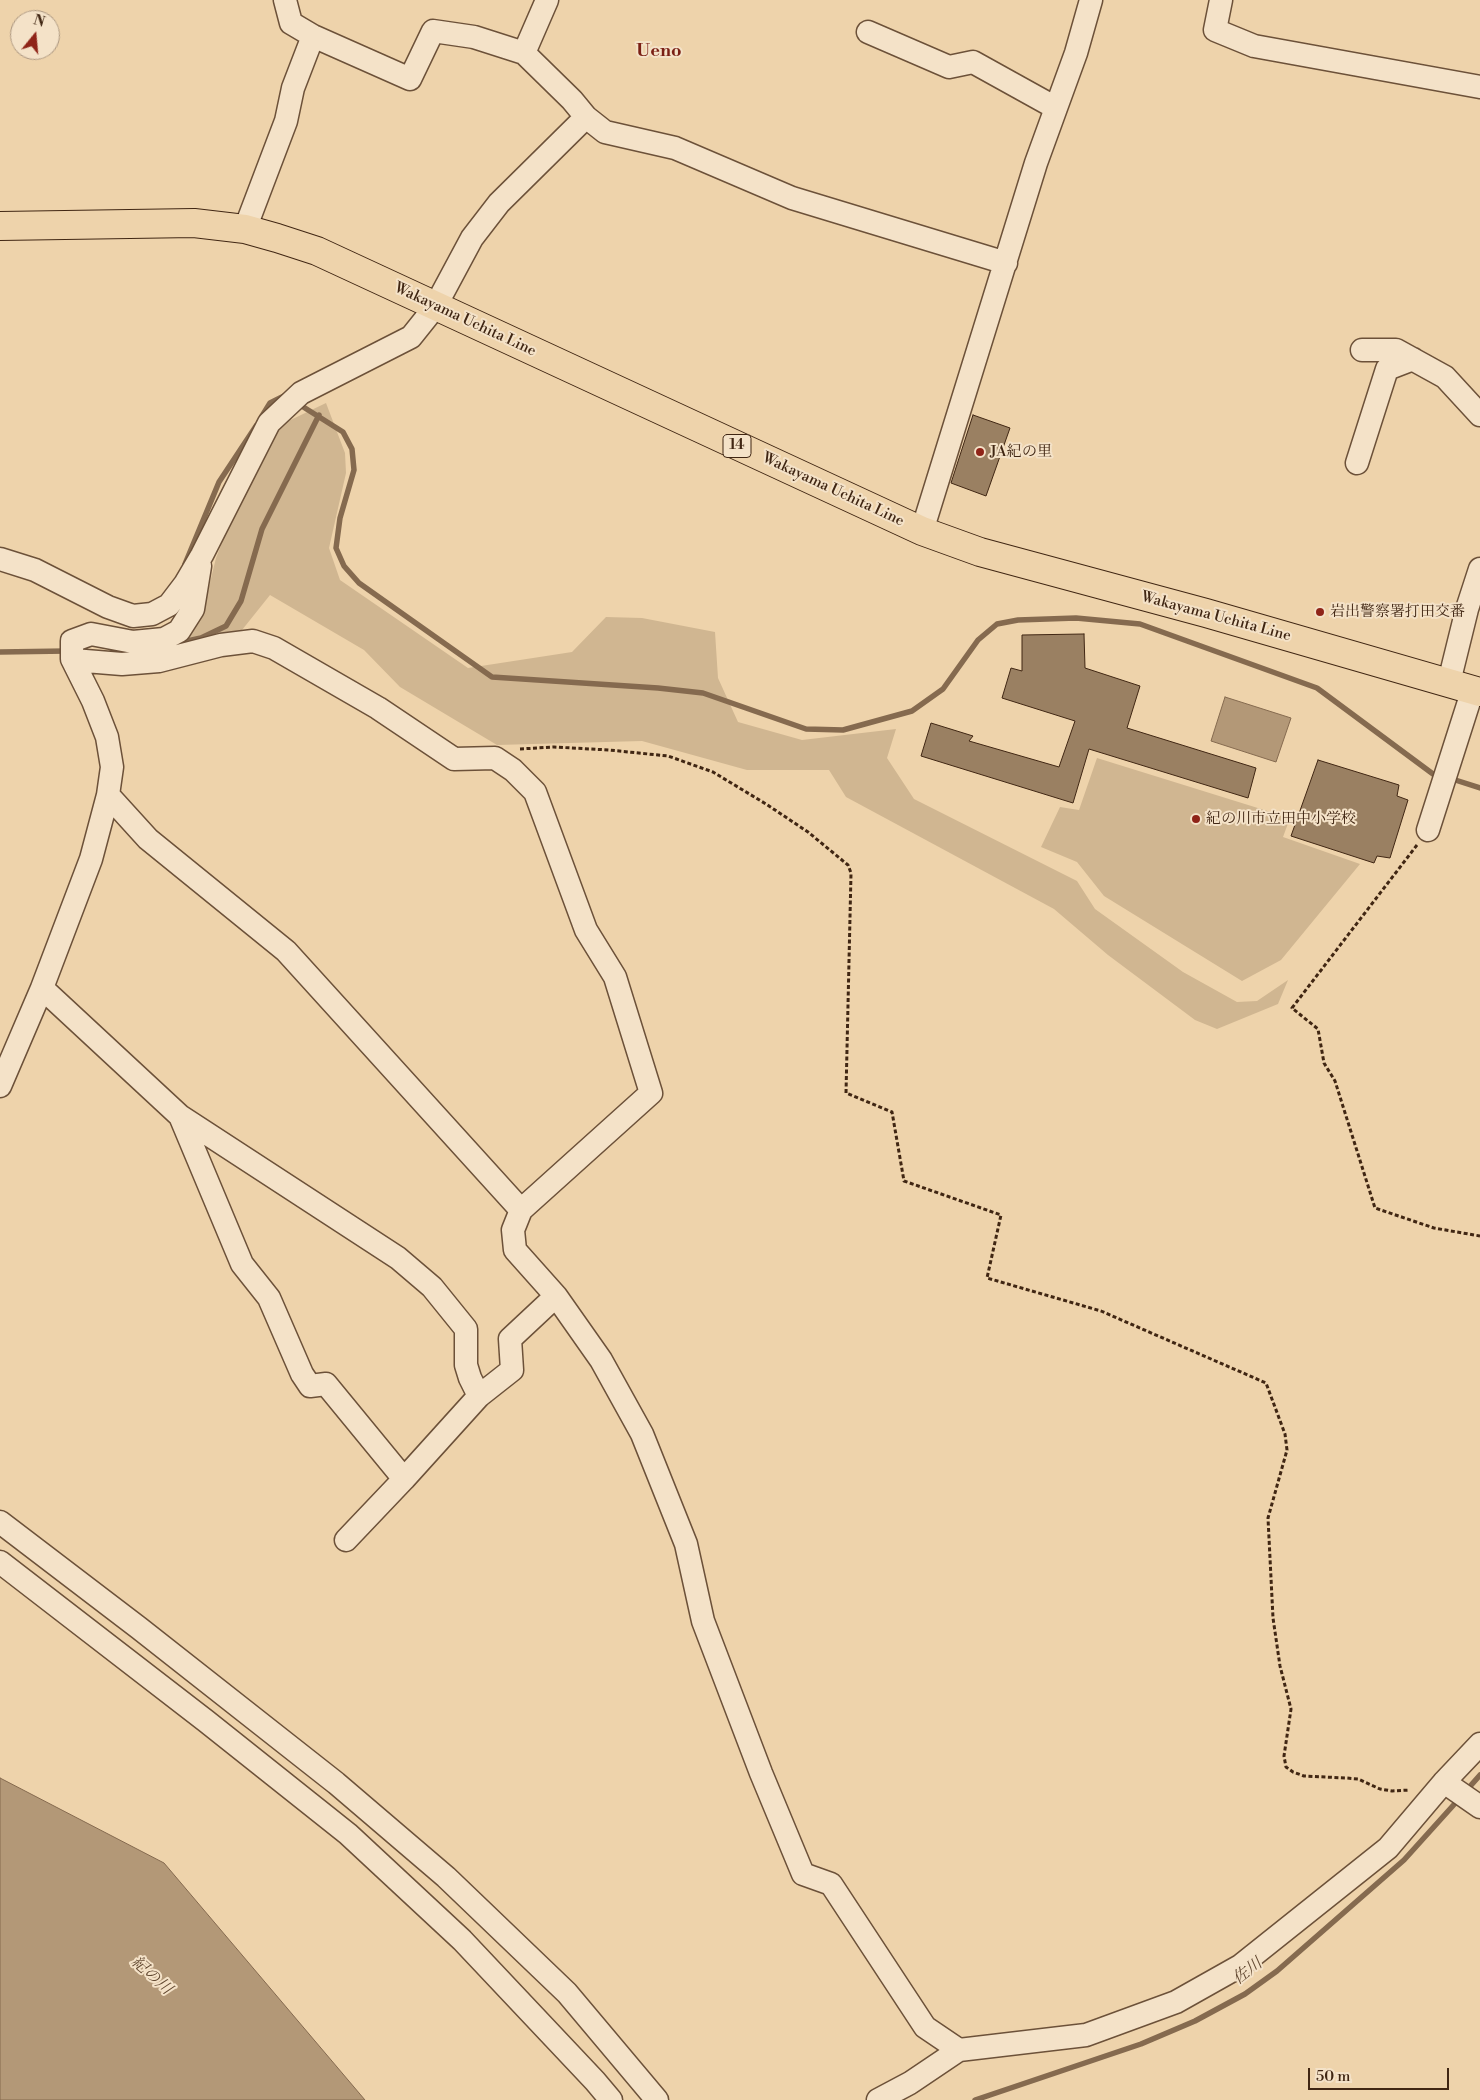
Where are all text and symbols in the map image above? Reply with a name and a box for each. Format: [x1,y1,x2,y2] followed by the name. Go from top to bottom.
[10,10,60,60] north arrow
[31,11,47,32] text: N
[636,41,682,63] district label: Ueno
[391,279,539,361] street label: Wakayama Uchita Line
[723,434,751,458] road number: 14
[990,443,1052,461] place label: JA紀の里
[974,446,986,458] marker: JA紀の里
[759,449,907,531] street label: Wakayama Uchita Line
[1139,588,1293,646] street label: Wakayama Uchita Line
[1330,603,1465,621] place label: 岩出警察署打田交番
[1314,606,1326,618] marker: 岩出警察署打田交番
[1206,810,1356,828] place label: 紀の川市立田中小学校
[1190,813,1202,825] marker: 紀の川市立田中小学校
[127,1953,175,1999] water label: 紀の川
[1229,1955,1267,1989] water label: 佐川
[1310,2058,1451,2090] scale bar
[1316,2067,1350,2086] text: 50 m

